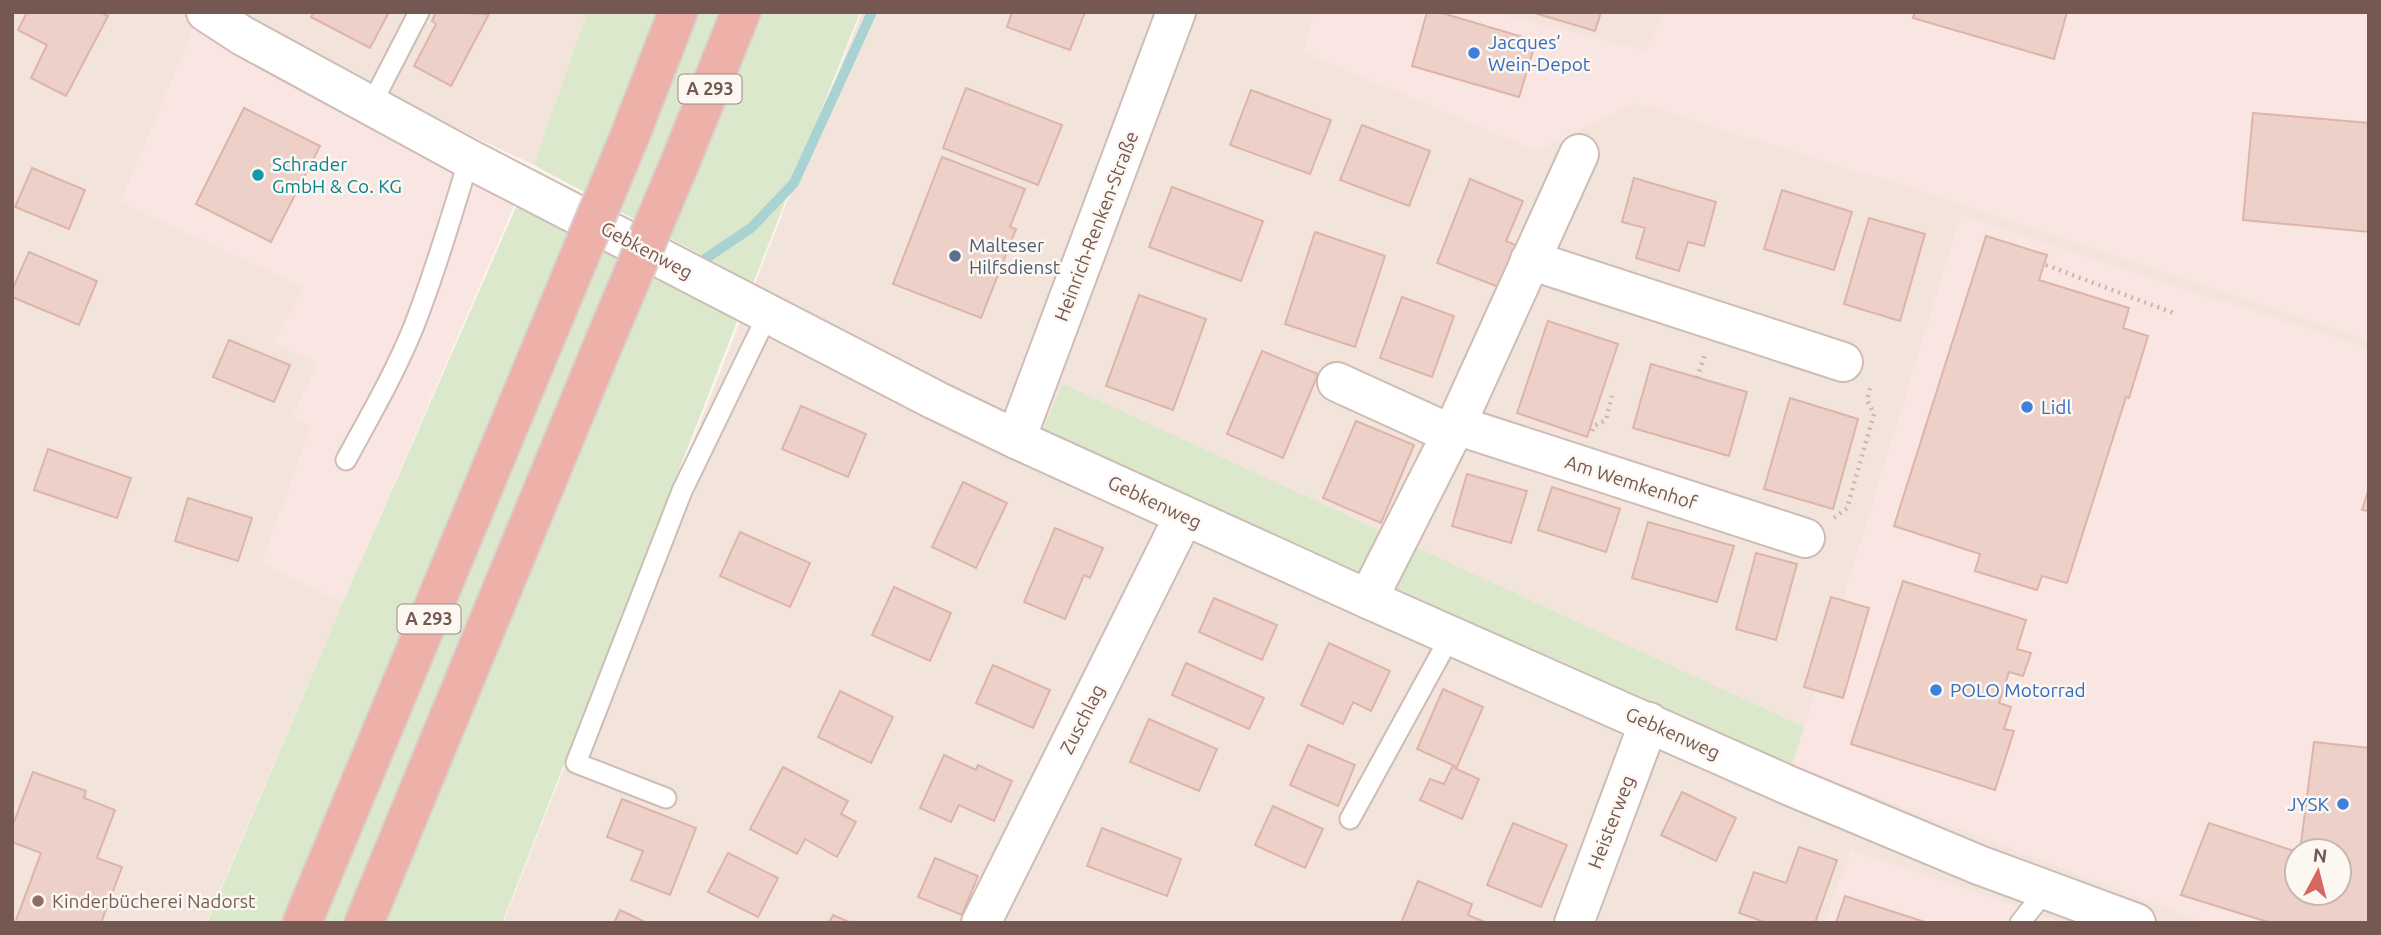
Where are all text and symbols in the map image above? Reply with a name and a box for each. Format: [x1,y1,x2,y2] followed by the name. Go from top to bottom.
[1488,31,1591,75] place label: Jacques’ Wein-Depot
[1466,45,1482,61] marker: Jacques’ Wein-Depot
[678,74,742,104] road number: A 293
[1050,128,1142,324] street label: Heinrich-Renken-Straße
[272,153,402,197] place label: Schrader GmbH & Co. KG
[250,167,266,183] marker: Schrader GmbH & Co. KG
[597,217,697,283] street label: Gebkenweg
[969,234,1061,278] place label: Malteser Hilfsdienst
[947,248,963,264] marker: Malteser Hilfsdienst
[2041,396,2071,418] place label: Lidl
[2019,399,2035,415] marker: Lidl
[1562,450,1700,514] street label: Am Wemkenhof
[1105,471,1205,533] street label: Gebkenweg
[398,604,460,634] road number: A 293
[1950,679,2086,701] place label: POLO Motorrad
[1055,681,1109,757] street label: Zuschlag
[1928,682,1944,698] marker: POLO Motorrad
[1622,702,1724,764] street label: Gebkenweg
[1583,772,1639,872] street label: Heisterweg
[2287,793,2329,815] place label: JYSK
[2335,796,2351,812] marker: JYSK
[2283,837,2353,907] north arrow
[2312,843,2328,867] text: N
[52,890,256,912] place label: Kinderbücherei Nadorst
[30,893,46,909] marker: Kinderbücherei Nadorst

